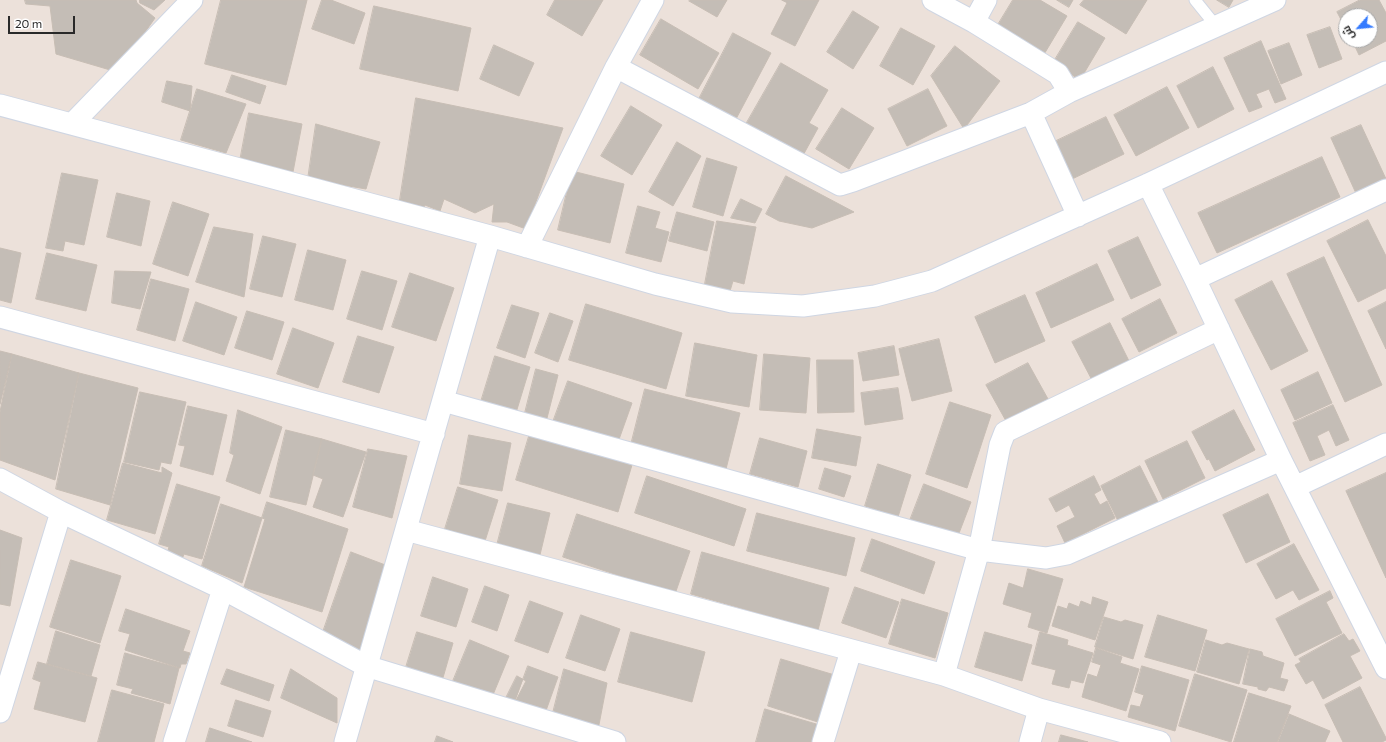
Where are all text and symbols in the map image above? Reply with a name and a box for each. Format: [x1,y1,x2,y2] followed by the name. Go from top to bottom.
[10,8,77,34] scale bar
[1338,8,1378,48] north arrow
[15,16,42,30] text: 20 m
[1339,24,1357,42] text: ش

